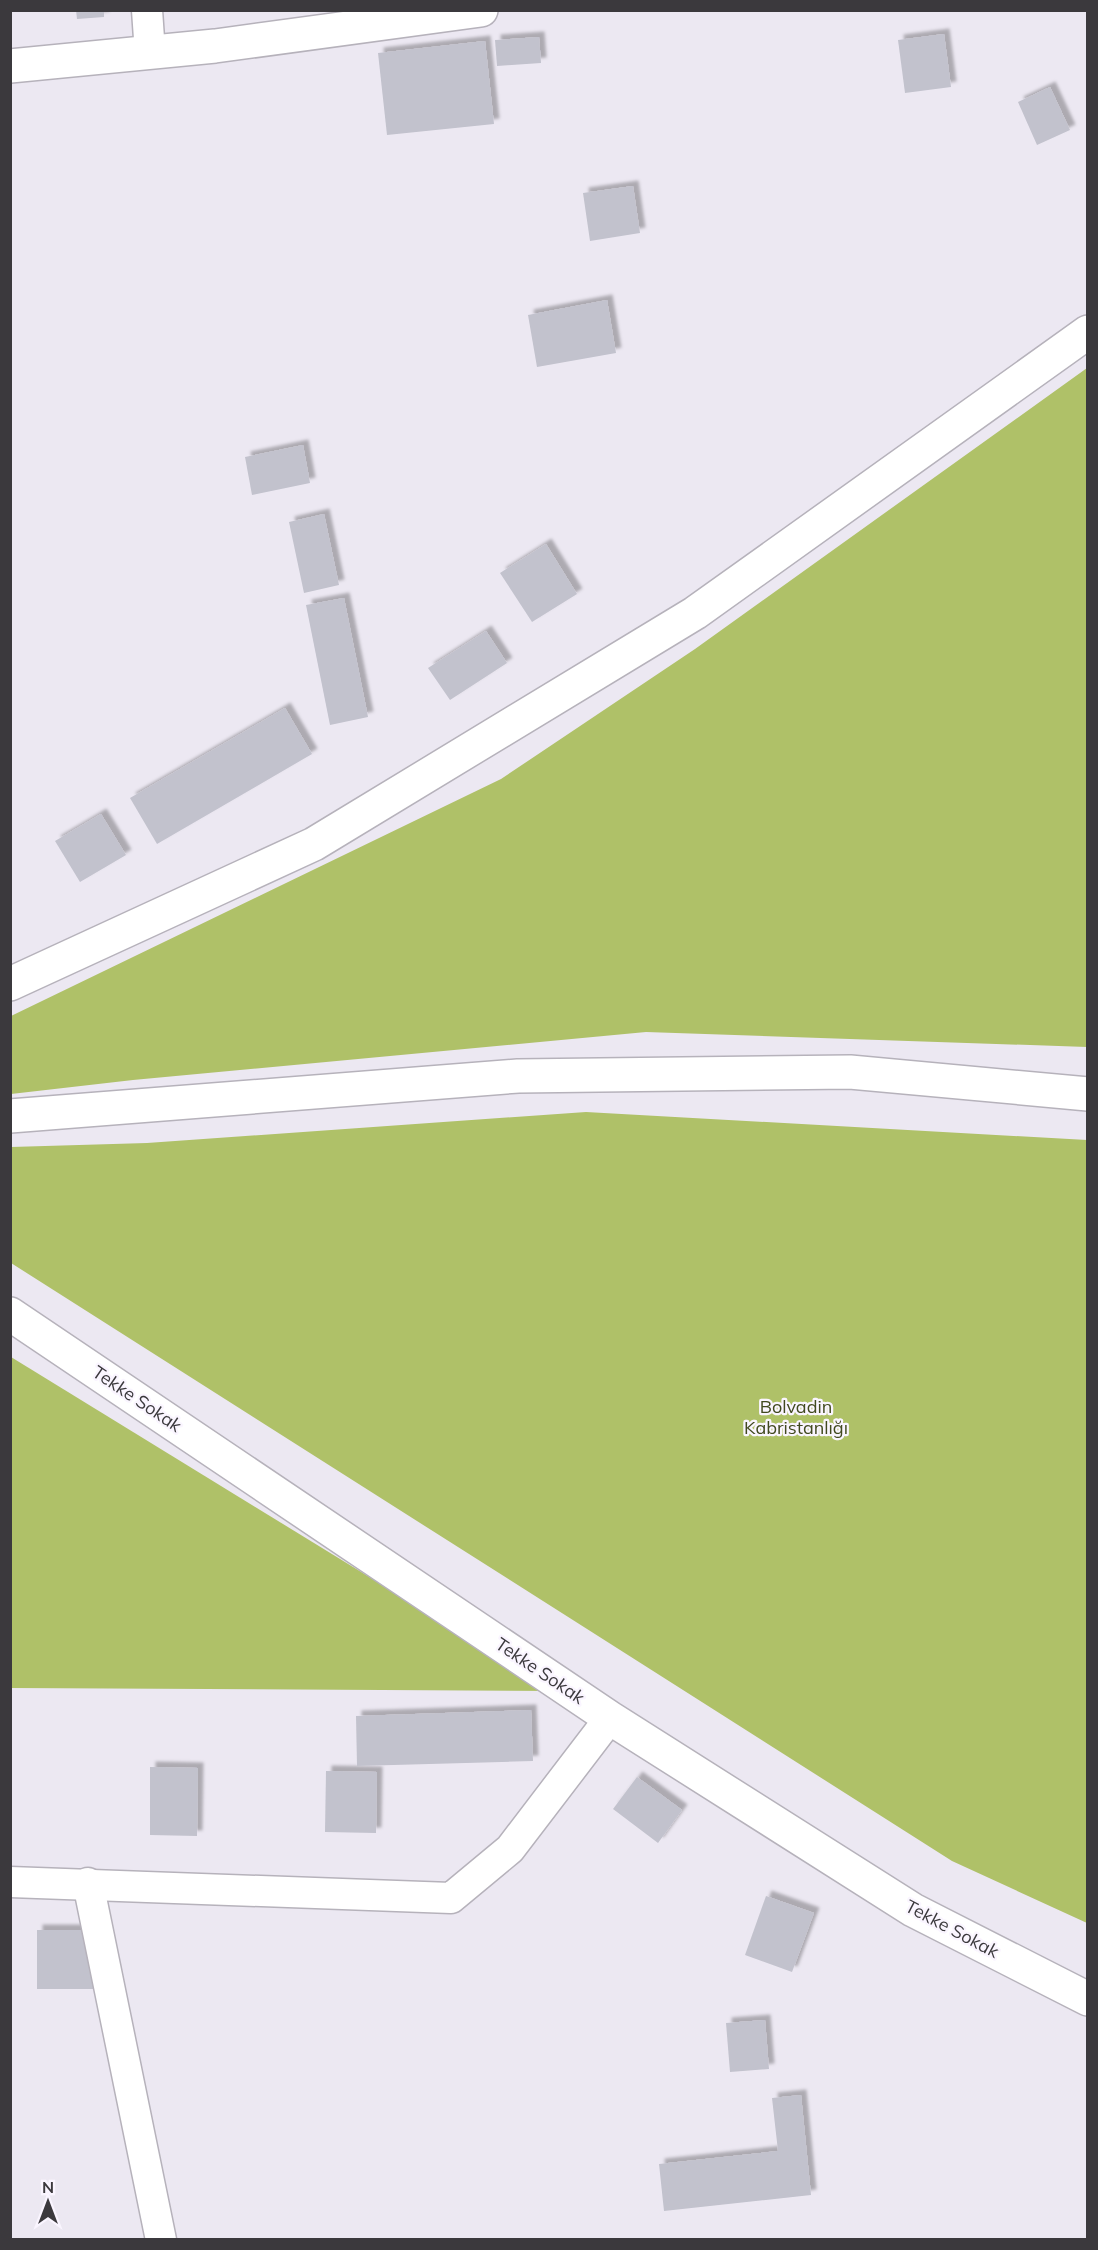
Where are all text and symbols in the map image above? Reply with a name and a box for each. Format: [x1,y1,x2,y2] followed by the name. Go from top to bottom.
[88,1360,187,1437] street label: Tekke Sokak
[744,1395,848,1439] park label: Bolvadin Kabristanlığı
[491,1632,590,1709] street label: Tekke Sokak
[901,1894,1004,1963] street label: Tekke Sokak
[18,2172,78,2232] north arrow
[42,2177,54,2197] text: N

